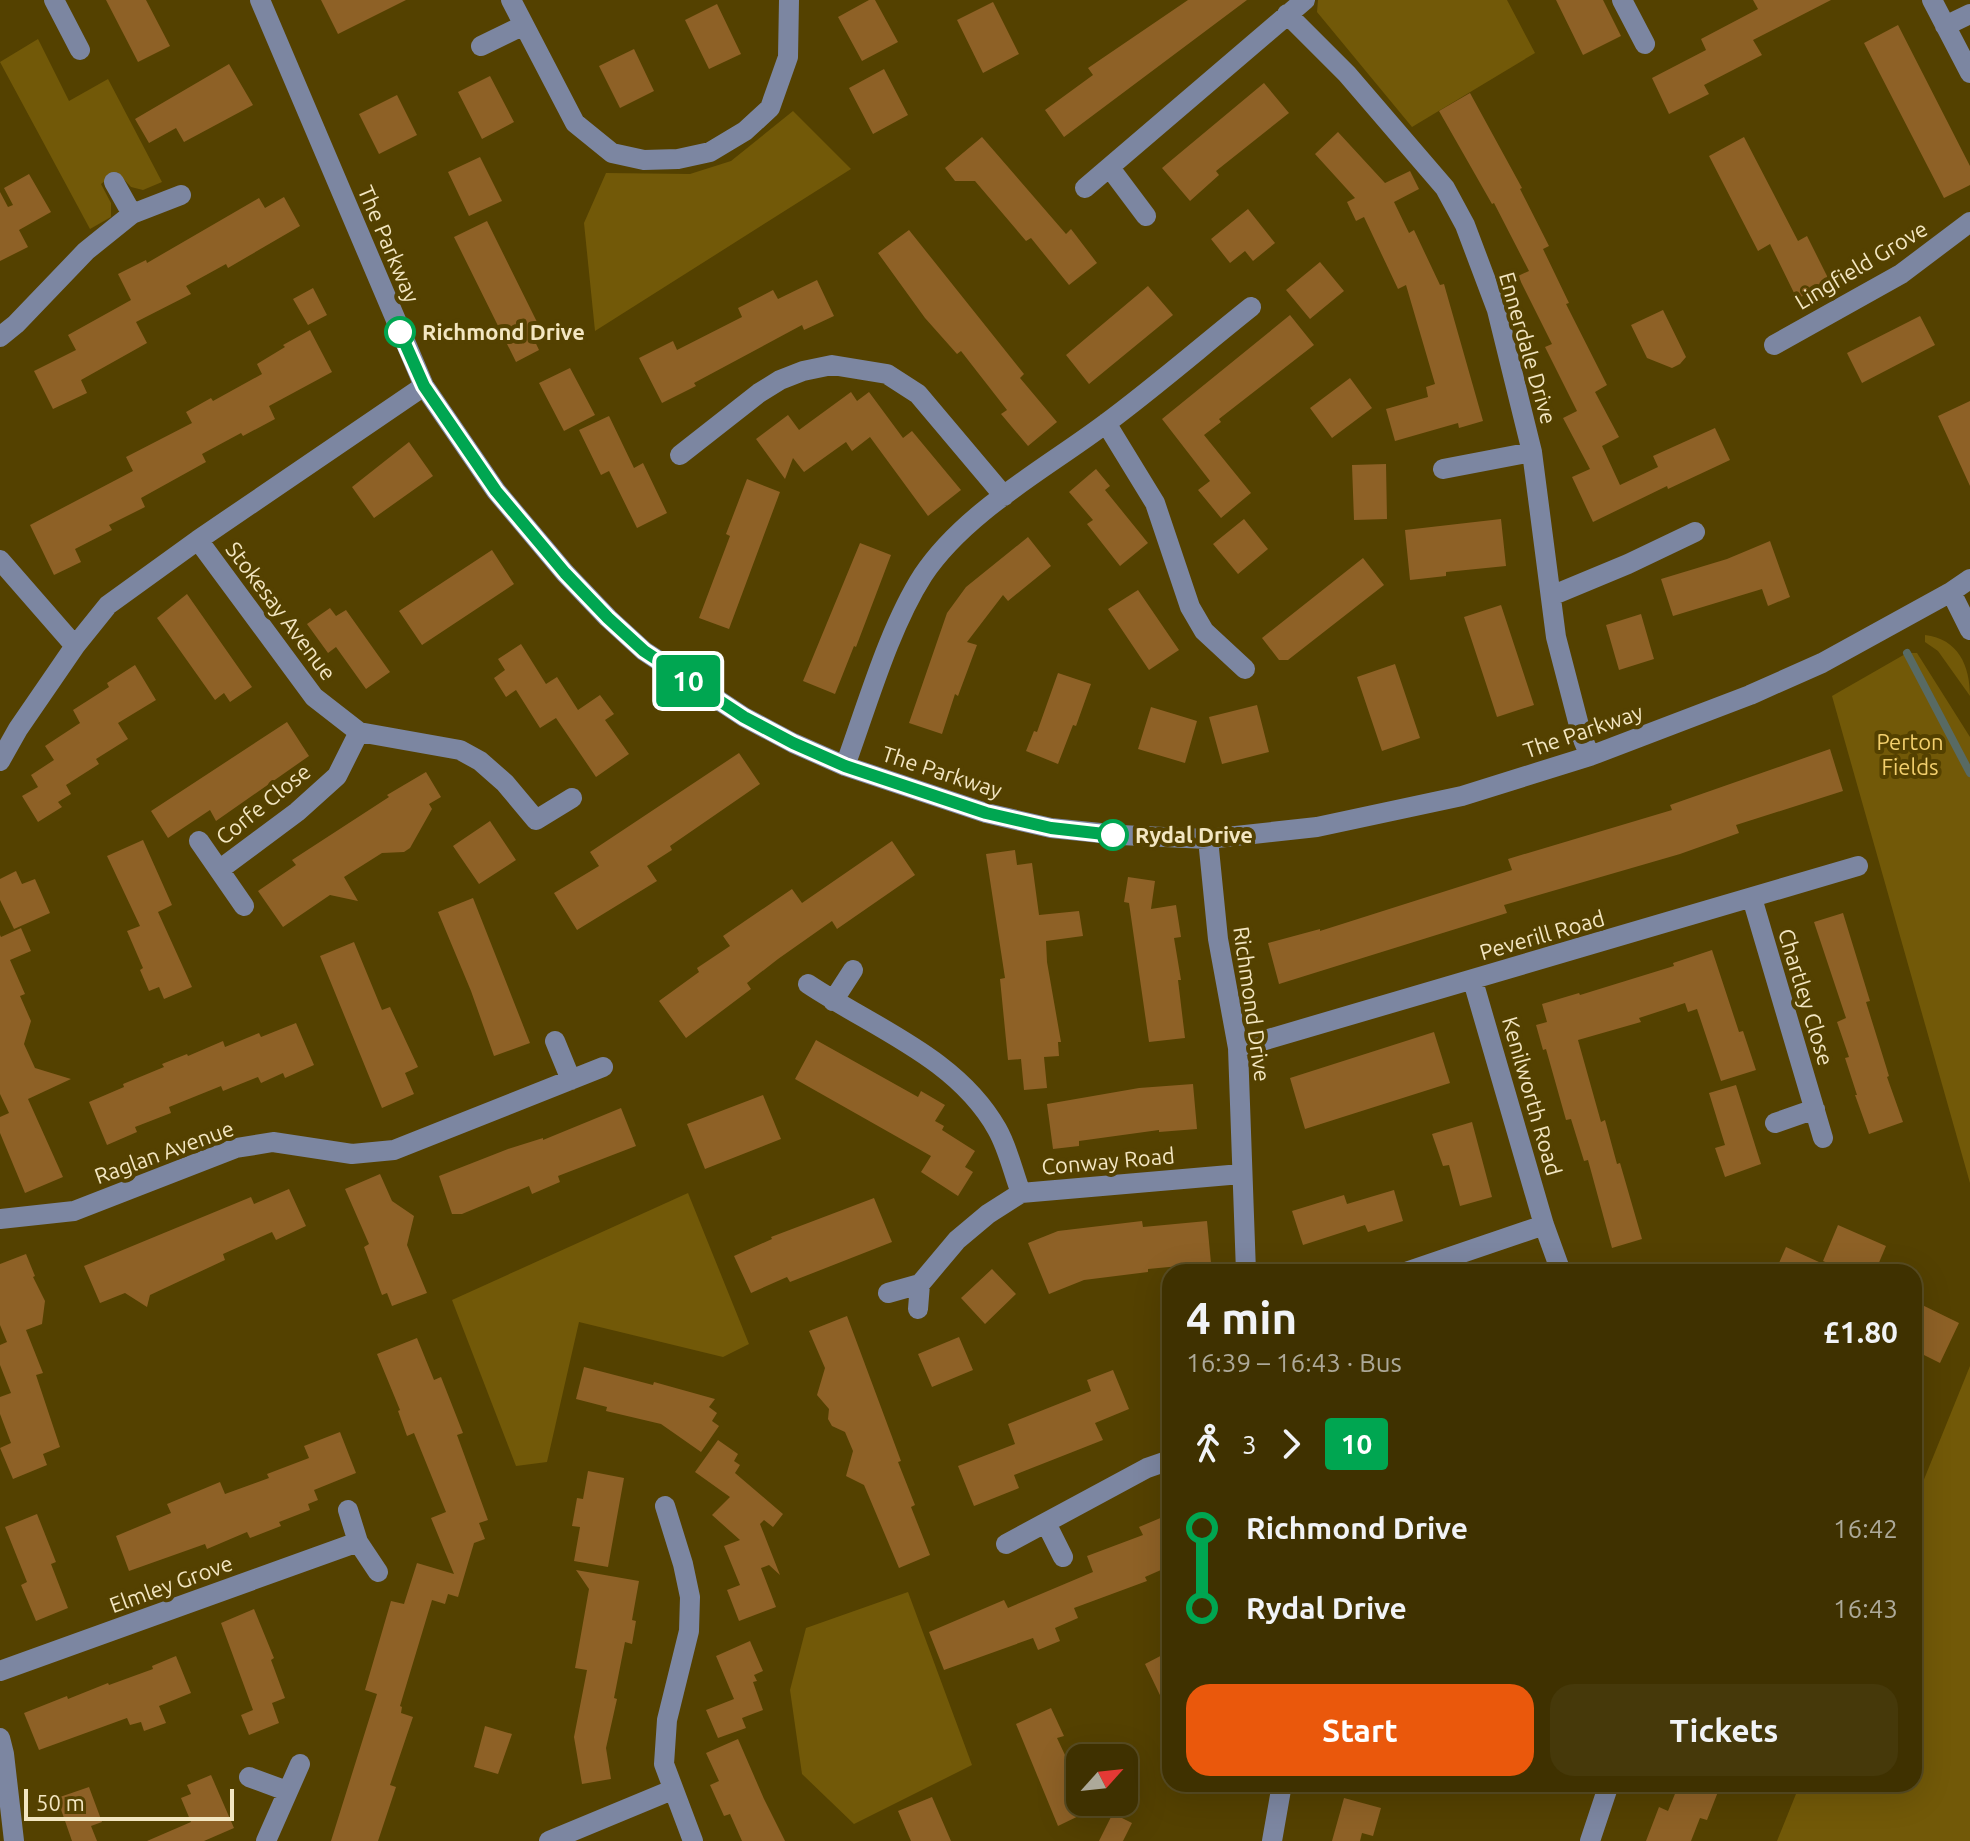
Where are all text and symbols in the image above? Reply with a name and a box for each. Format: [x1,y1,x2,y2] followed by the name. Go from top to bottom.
[354,182,425,306] street label: The Parkway
[1790,215,1931,314] street label: Lingfield Grove
[1495,269,1562,427] street label: Ennerdale Drive
[385,317,415,347] marker: Richmond Drive
[422,319,585,344] place label: Richmond Drive
[221,537,341,685] street label: Stokesay Avenue
[652,655,724,707] line badge: 10
[672,665,704,696] text: 10
[1520,698,1646,763] street label: The Parkway
[1876,729,1944,779] park label: Perton Fields
[879,740,1006,803] street label: The Parkway
[211,758,315,849] street label: Corfe Close
[1098,820,1128,850] marker: Rydal Drive
[1135,822,1253,847] place label: Rydal Drive
[1477,905,1607,964] street label: Peverill Road
[1229,925,1276,1083] street label: Richmond Drive
[1774,925,1839,1068] street label: Chartley Close
[1498,1014,1567,1178] street label: Kenilworth Road
[91,1115,237,1188] street label: Raglan Avenue
[1040,1142,1176,1179] street label: Conway Road
[1186,1293,1297,1342] text: 4 min
[1823,1315,1898,1349] text: £1.80
[1186,1348,1402,1377] text: 16:39 – 16:43 · Bus
[1186,1422,1230,1466] icon: walk
[1269,1422,1313,1466] icon: forward
[1341,1428,1372,1459] text: 10
[1242,1430,1257,1459] text: 3
[1246,1511,1468,1545] text: Richmond Drive
[1833,1514,1898,1543] text: 16:42
[106,1550,236,1617] street label: Elmley Grove
[1246,1591,1407,1625] text: Rydal Drive
[1833,1594,1898,1623] text: 16:43
[1186,1684,1534,1776] button: Start
[1550,1684,1898,1776] button: Tickets
[1066,1744,1138,1816] north arrow
[1066,1744,1138,1816] map controls
[24,1785,234,1821] scale bar
[36,1790,85,1815] text: 50 m

